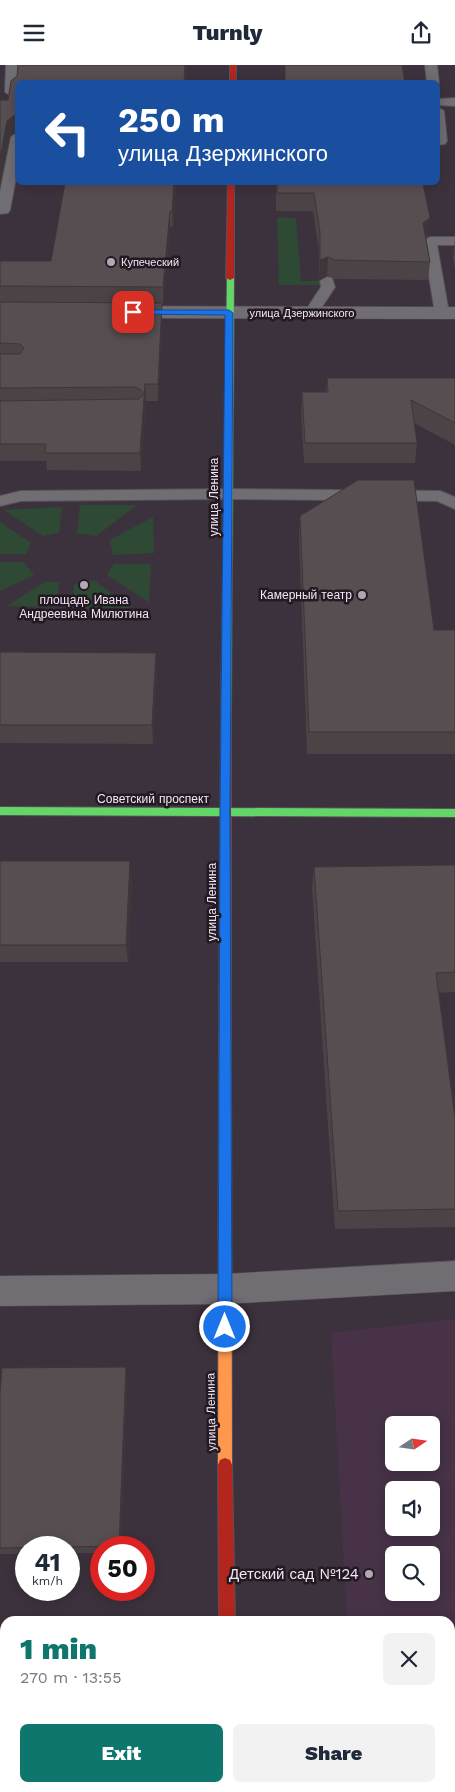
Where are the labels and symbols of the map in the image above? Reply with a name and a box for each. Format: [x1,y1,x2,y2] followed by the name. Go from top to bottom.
[105,256,117,268] marker: Купеческий
[121,256,179,269] place label: Купеческий
[112,291,154,333] pin
[250,307,354,320] street label: улица Дзержинского
[207,458,221,536] street label: улица Ленина
[78,579,90,591] marker: площадь Ивана Андреевича Милютина
[260,588,352,602] place label: Камерный театр
[356,589,368,601] marker: Камерный театр
[19,593,149,621] place label: площадь Ивана Андреевича Милютина
[97,792,209,806] street label: Советский проспект
[205,863,219,941] street label: улица Ленина
[198,1300,250,1352] position arrow
[203,1372,219,1451] street label: улица Ленина
[385,1416,440,1471] north arrow
[90,1536,155,1601] speed limit sign: 50
[229,1565,359,1583] place label: Детский сад №124
[363,1568,375,1580] marker: Детский сад №124

